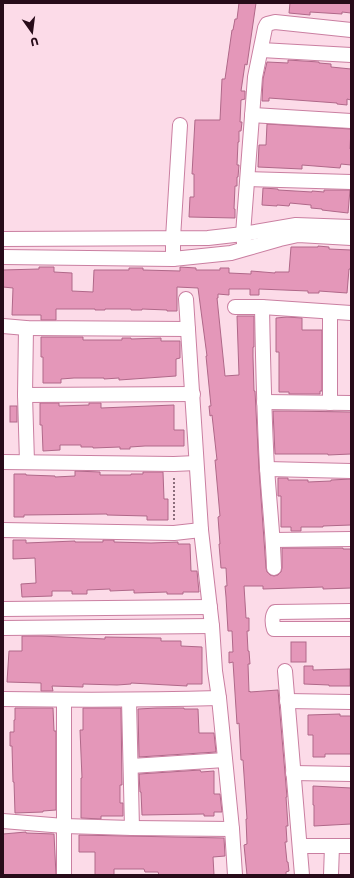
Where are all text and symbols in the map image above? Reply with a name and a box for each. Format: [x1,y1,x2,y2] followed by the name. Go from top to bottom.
[12,12,52,52] north arrow
[28,33,40,50] text: U

